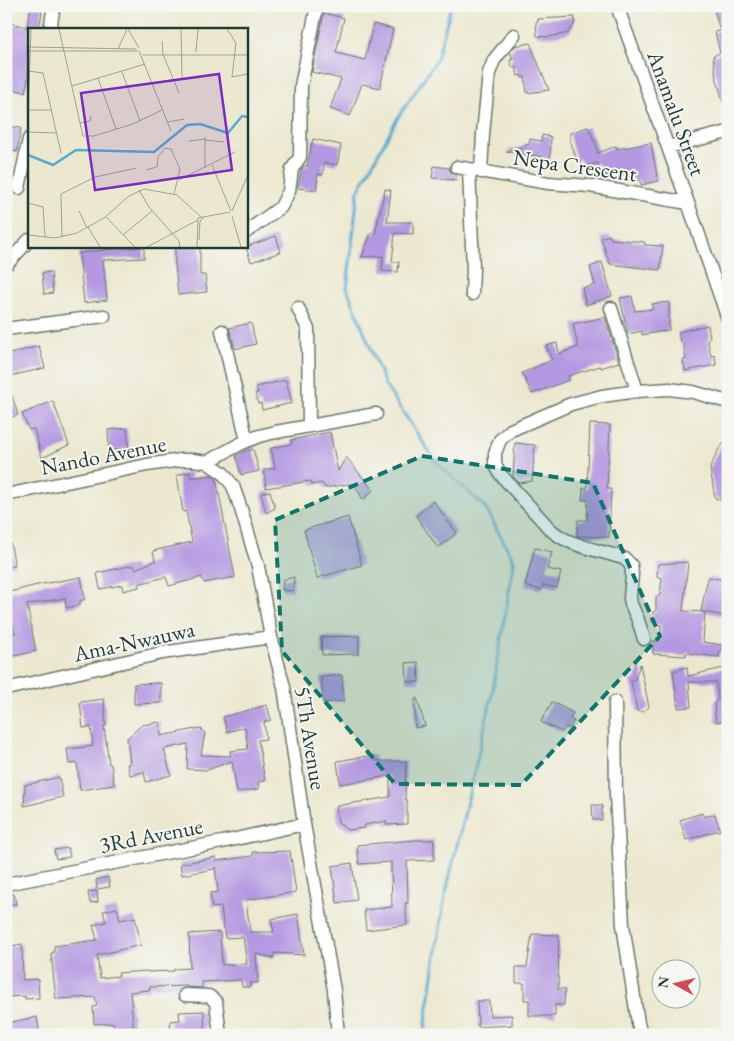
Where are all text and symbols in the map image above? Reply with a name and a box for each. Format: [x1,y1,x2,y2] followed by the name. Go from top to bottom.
[28,28,248,248] inset map
[640,46,713,180] street label: Anamalu Street
[511,142,639,189] street label: Nepa Crescent
[38,429,169,482] street label: Nando Avenue
[70,614,198,669] street label: Ama-Nwauwa
[288,684,333,792] street label: 5Th Avenue
[97,811,206,860] street label: 3Rd Avenue
[652,958,702,1008] north arrow
[653,975,673,989] text: N

